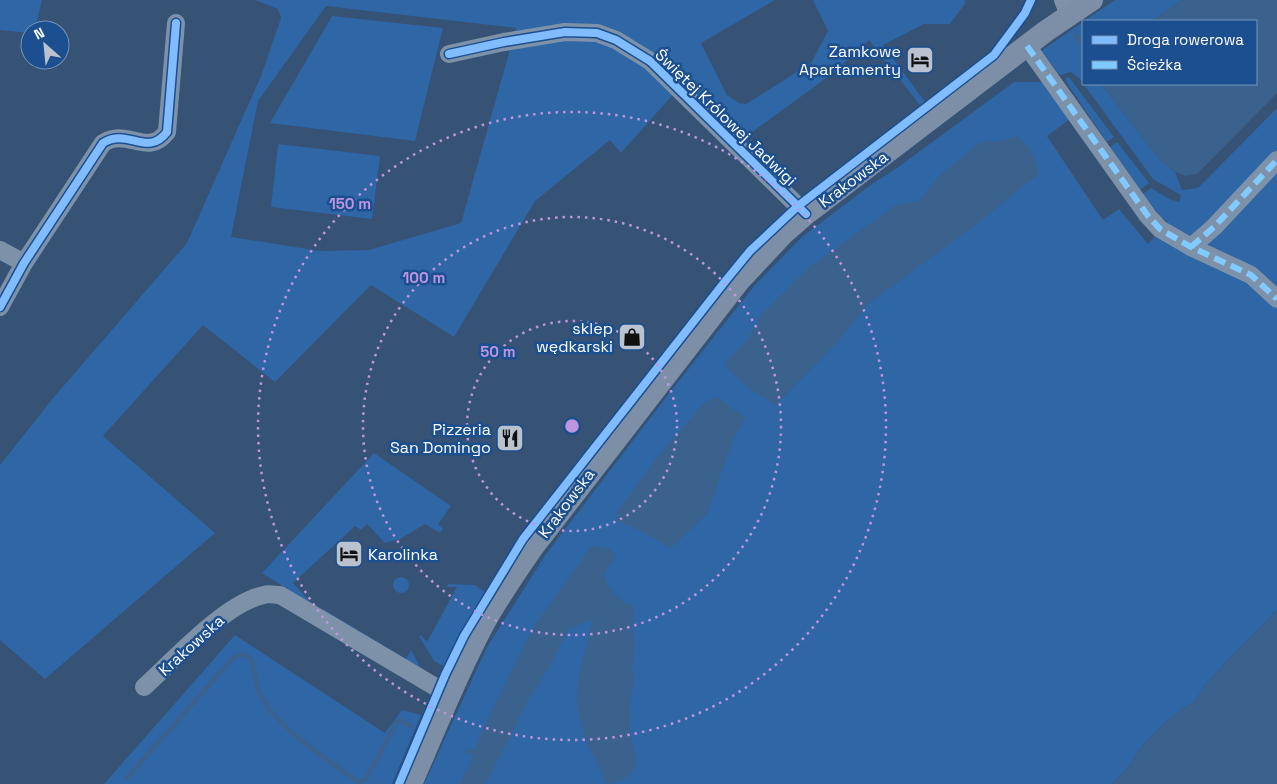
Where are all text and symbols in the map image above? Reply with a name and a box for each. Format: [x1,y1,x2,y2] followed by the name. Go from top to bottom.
[20,20,70,70] north arrow
[1082,20,1257,85] legend
[31,23,47,44] text: N
[1127,30,1244,49] text: Droga rowerowa
[799,41,901,80] place label: Zamkowe Apartamenty
[650,44,801,191] street label: Świętej Królowej Jadwigi
[905,45,935,75] hotel icon: Zamkowe Apartamenty
[1127,55,1182,74] text: Ścieżka
[814,147,892,212] street label: Krakowska
[329,194,371,213] text: 150 m
[403,268,445,287] text: 100 m
[536,318,613,357] place label: sklep wędkarski
[617,322,647,352] shop icon: sklep wędkarski
[480,342,516,361] text: 50 m
[563,417,581,435] centre of rings
[390,419,491,458] place label: Pizzeria San Domingo
[495,423,525,453] restaurant icon: Pizzeria San Domingo
[534,464,599,542] street label: Krakowska
[334,539,364,569] hotel icon: Karolinka
[368,544,438,565] place label: Karolinka
[154,610,229,680] street label: Krakowska

